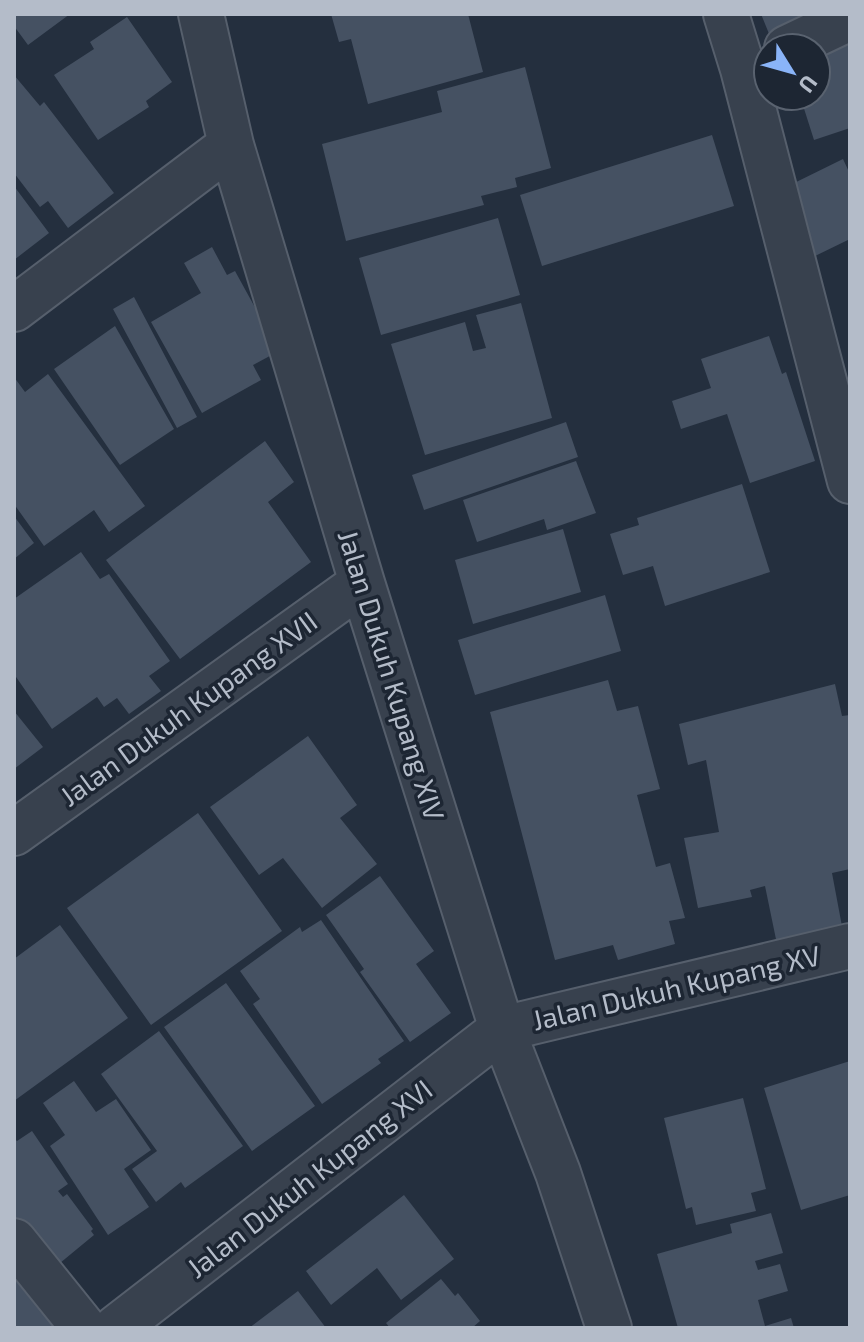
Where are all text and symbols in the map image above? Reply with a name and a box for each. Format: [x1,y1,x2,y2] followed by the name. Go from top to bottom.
[752,32,832,112] north arrow
[794,71,824,98] text: U
[332,526,452,824] street label: Jalan Dukuh Kupang XIV
[53,603,323,813] street label: Jalan Dukuh Kupang XVII
[529,937,823,1037] street label: Jalan Dukuh Kupang XV
[180,1072,438,1284] street label: Jalan Dukuh Kupang XVI

